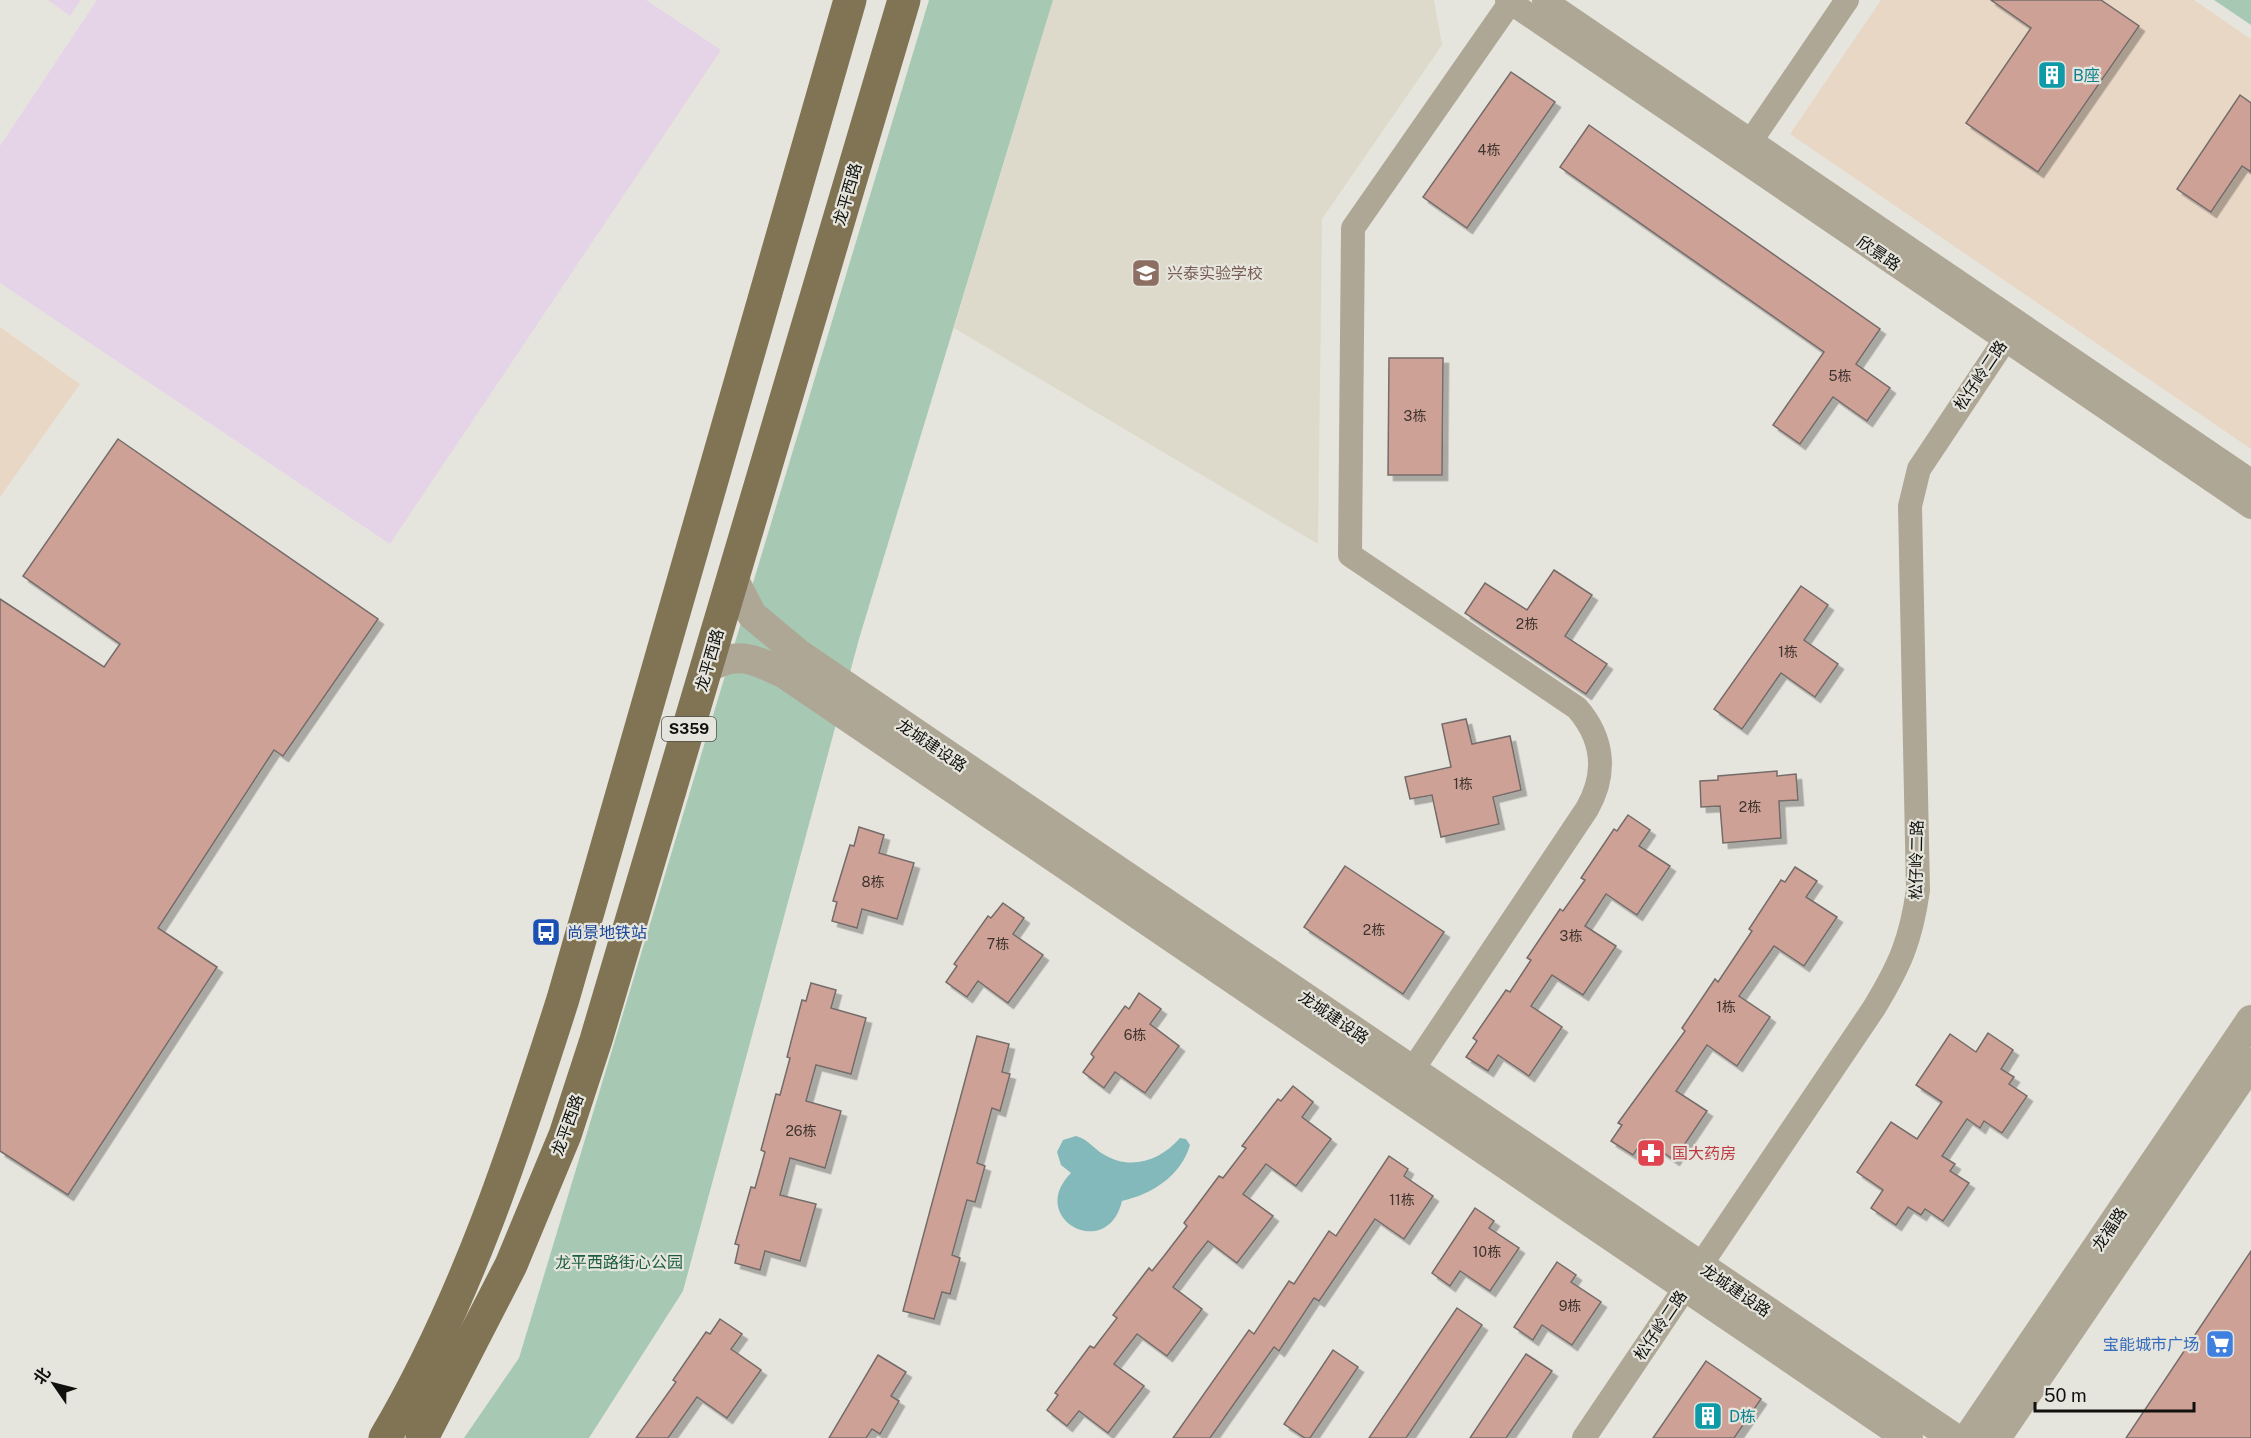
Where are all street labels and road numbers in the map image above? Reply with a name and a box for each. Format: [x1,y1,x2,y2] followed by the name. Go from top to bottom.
[830,161,865,228] street label: 龙平西路
[1854,232,1904,275] street label: 欣景路
[1950,337,2011,414] street label: 松仔岭二路
[692,627,727,694] street label: 龙平西路
[893,715,970,776] street label: 龙城建设路
[662,717,716,741] road number: S359
[1906,820,1927,900] street label: 松仔岭二路
[1295,987,1372,1048] street label: 龙城建设路
[548,1092,587,1158] street label: 龙平西路
[2088,1204,2131,1254] street label: 龙福路
[1697,1260,1774,1321] street label: 龙城建设路
[1630,1287,1691,1364] street label: 松仔岭二路

